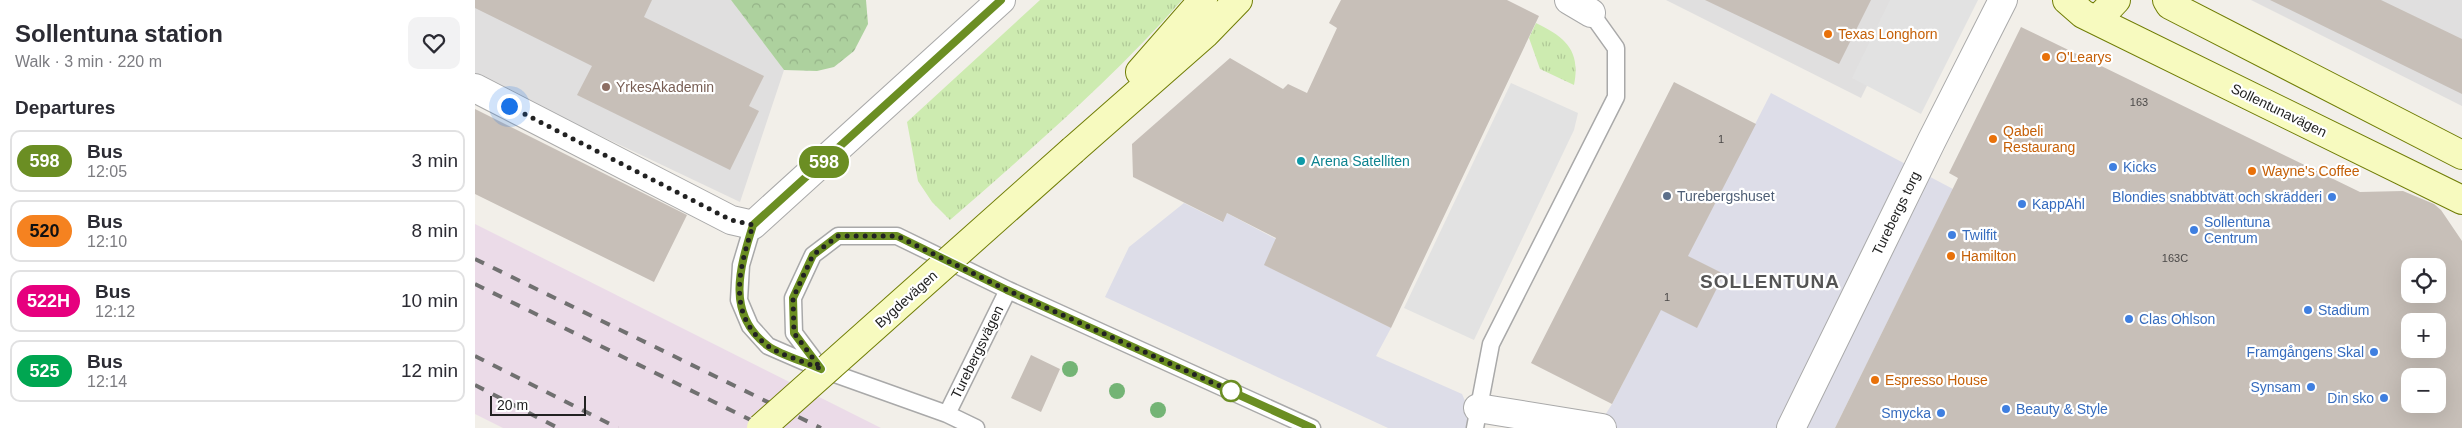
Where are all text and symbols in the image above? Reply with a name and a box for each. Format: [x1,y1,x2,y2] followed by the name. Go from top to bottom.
[408,17,460,69] button: heart
[15,20,223,47] text: Sollentuna station
[1838,26,1938,42] place label: Texas Longhorn
[1822,28,1834,40] marker: Texas Longhorn
[2056,49,2112,65] place label: O'Learys
[2040,51,2052,63] marker: O'Learys
[15,53,162,70] text: Walk · 3 min · 220 m
[616,79,714,95] place label: YrkesAkademin
[2229,80,2329,140] street label: Sollentunavägen
[600,81,612,93] marker: YrkesAkademin
[497,94,522,119] your location
[2130,96,2148,108] house number: 163
[15,97,115,118] text: Departures
[2003,123,2075,155] place label: Qabeli Restaurang
[1718,133,1724,145] house number: 1
[1987,133,1999,145] marker: Qabeli Restaurang
[87,141,123,162] text: Bus
[795,146,853,178] line badge: 598
[412,150,458,171] text: 3 min
[29,151,60,171] text: 598
[809,152,839,172] text: 598
[1311,153,1410,169] place label: Arena Satelliten
[1295,155,1307,167] marker: Arena Satelliten
[2123,159,2156,175] place label: Kicks
[2107,161,2119,173] marker: Kicks
[87,163,127,180] text: 12:05
[2262,163,2360,179] place label: Wayne's Coffee
[2246,165,2258,177] marker: Wayne's Coffee
[1869,168,1923,258] street label: Turebergs torg
[1677,188,1775,204] place label: Turebergshuset
[2112,189,2322,205] place label: Blondies snabbtvätt och skrädderi
[1661,190,1673,202] marker: Turebergshuset
[2326,191,2338,203] marker: Blondies snabbtvätt och skrädderi
[2032,196,2085,212] place label: KappAhl
[2016,198,2028,210] marker: KappAhl
[87,211,123,232] text: Bus
[2204,214,2270,246] place label: Sollentuna Centrum
[412,220,458,241] text: 8 min
[29,221,60,241] text: 520
[2188,224,2200,236] marker: Sollentuna Centrum
[1962,227,1997,243] place label: Twilfit
[1946,229,1958,241] marker: Twilfit
[87,233,127,250] text: 12:10
[1961,248,2016,264] place label: Hamilton
[1945,250,1957,262] marker: Hamilton
[2162,252,2188,264] house number: 163C
[2401,258,2446,413] map controls
[2401,258,2446,303] button: locate
[872,267,940,331] street label: Bygdevägen
[1700,271,1840,292] district label: SOLLENTUNA
[95,281,131,302] text: Bus
[401,290,458,311] text: 10 min
[27,291,70,311] text: 522H
[1664,291,1670,303] house number: 1
[2318,302,2369,318] place label: Stadium
[95,303,135,320] text: 12:12
[948,303,1006,401] street label: Turebergsvägen
[2302,304,2314,316] marker: Stadium
[2139,311,2215,327] place label: Clas Ohlson
[2123,313,2135,325] marker: Clas Ohlson
[2401,313,2446,358] button: +
[2246,344,2364,360] place label: Framgångens Skal
[2368,346,2380,358] marker: Framgångens Skal
[87,351,123,372] text: Bus
[401,360,458,381] text: 12 min
[29,361,60,381] text: 525
[2401,368,2446,413] button: −
[1885,372,1988,388] place label: Espresso House
[87,373,127,390] text: 12:14
[1869,374,1881,386] marker: Espresso House
[2250,379,2301,395] place label: Synsam
[1220,380,1242,402] unlabelled marker
[2305,381,2317,393] marker: Synsam
[2327,390,2374,406] place label: Din sko
[2378,392,2390,404] marker: Din sko
[490,393,586,416] scale bar
[497,397,528,413] text: 20 m
[2016,401,2108,417] place label: Beauty & Style
[2000,403,2012,415] marker: Beauty & Style
[1881,405,1931,421] place label: Smycka
[1935,407,1947,419] marker: Smycka

